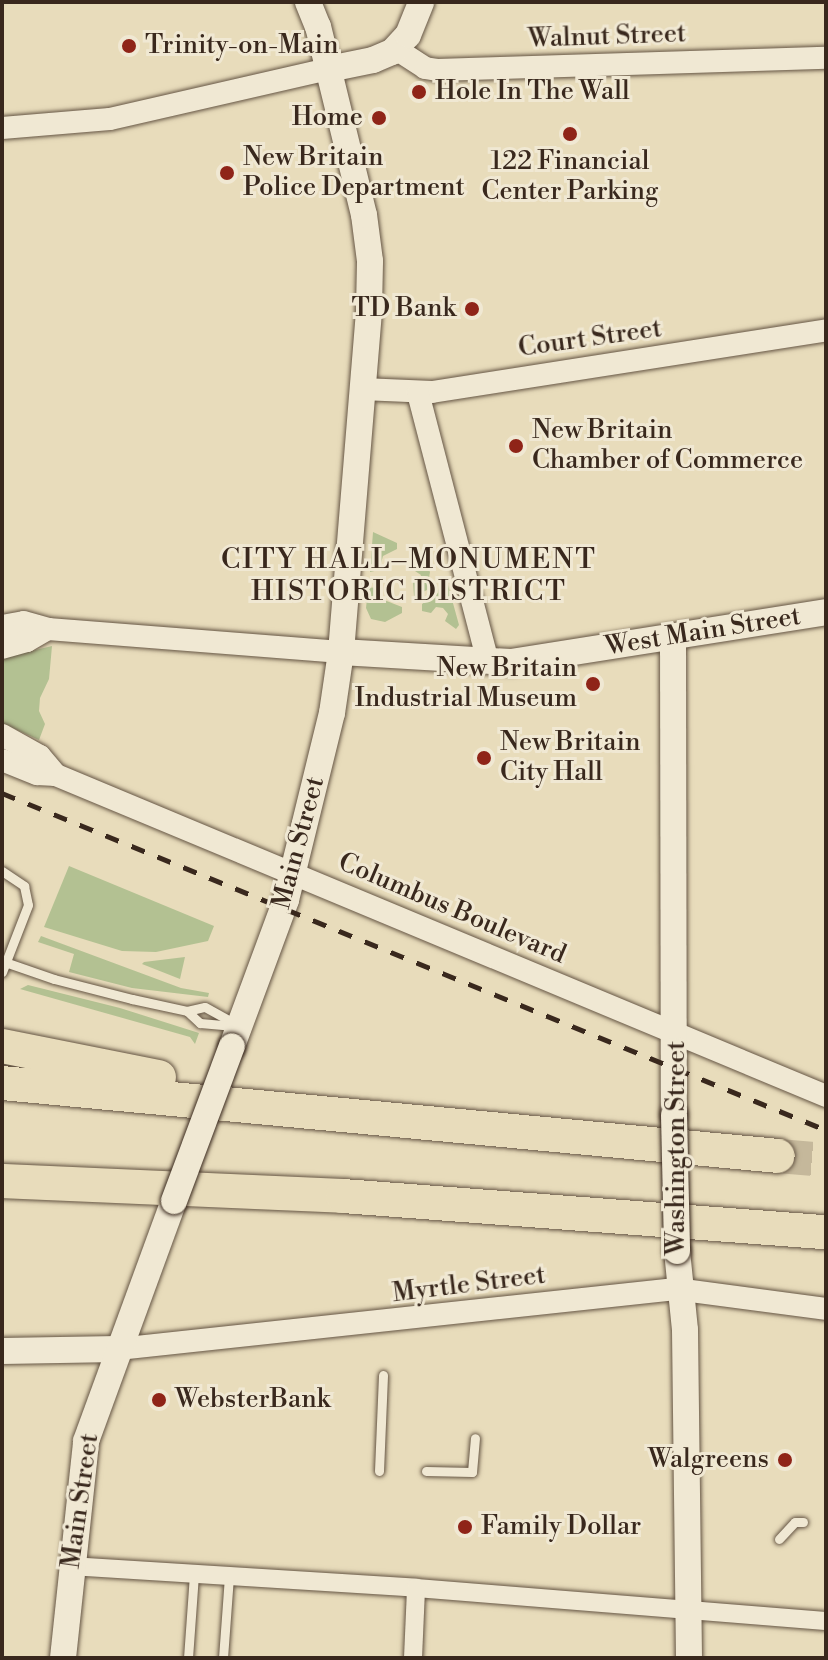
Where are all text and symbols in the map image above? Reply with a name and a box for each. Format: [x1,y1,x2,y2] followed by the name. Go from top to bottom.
[527,19,687,55] street label: Walnut Street
[145,30,339,62] place label: Trinity-on-Main
[120,37,138,55] marker: Trinity-on-Main
[435,76,630,108] place label: Hole In The Wall
[410,83,428,101] marker: Hole In The Wall
[292,102,363,134] place label: Home
[370,109,388,127] marker: Home
[561,125,579,143] marker: 122 Financial Center Parking
[243,142,465,204] place label: New Britain Police Department
[482,146,658,208] place label: 122 Financial Center Parking
[218,164,236,182] marker: New Britain Police Department
[352,293,456,325] place label: TD Bank
[463,300,481,318] marker: TD Bank
[516,314,664,364] street label: Court Street
[532,415,803,476] place label: New Britain Chamber of Commerce
[507,437,525,455] marker: New Britain Chamber of Commerce
[221,543,597,609] district label: CITY HALL–MONUMENT HISTORIC DISTRICT
[603,601,803,663] street label: West Main Street
[355,653,577,714] place label: New Britain Industrial Museum
[584,675,602,693] marker: New Britain Industrial Museum
[500,727,641,788] place label: New Britain City Hall
[475,749,493,767] marker: New Britain City Hall
[266,773,332,913] street label: Main Street
[333,847,571,971] street label: Columbus Boulevard
[661,1041,693,1255] street label: Washington Street
[391,1260,547,1310] street label: Myrtle Street
[175,1384,330,1416] place label: WebsterBank
[150,1391,168,1409] marker: WebsterBank
[56,1431,106,1571] street label: Main Street
[648,1444,769,1476] place label: Walgreens
[776,1451,794,1469] marker: Walgreens
[481,1511,641,1543] place label: Family Dollar
[456,1518,474,1536] marker: Family Dollar

